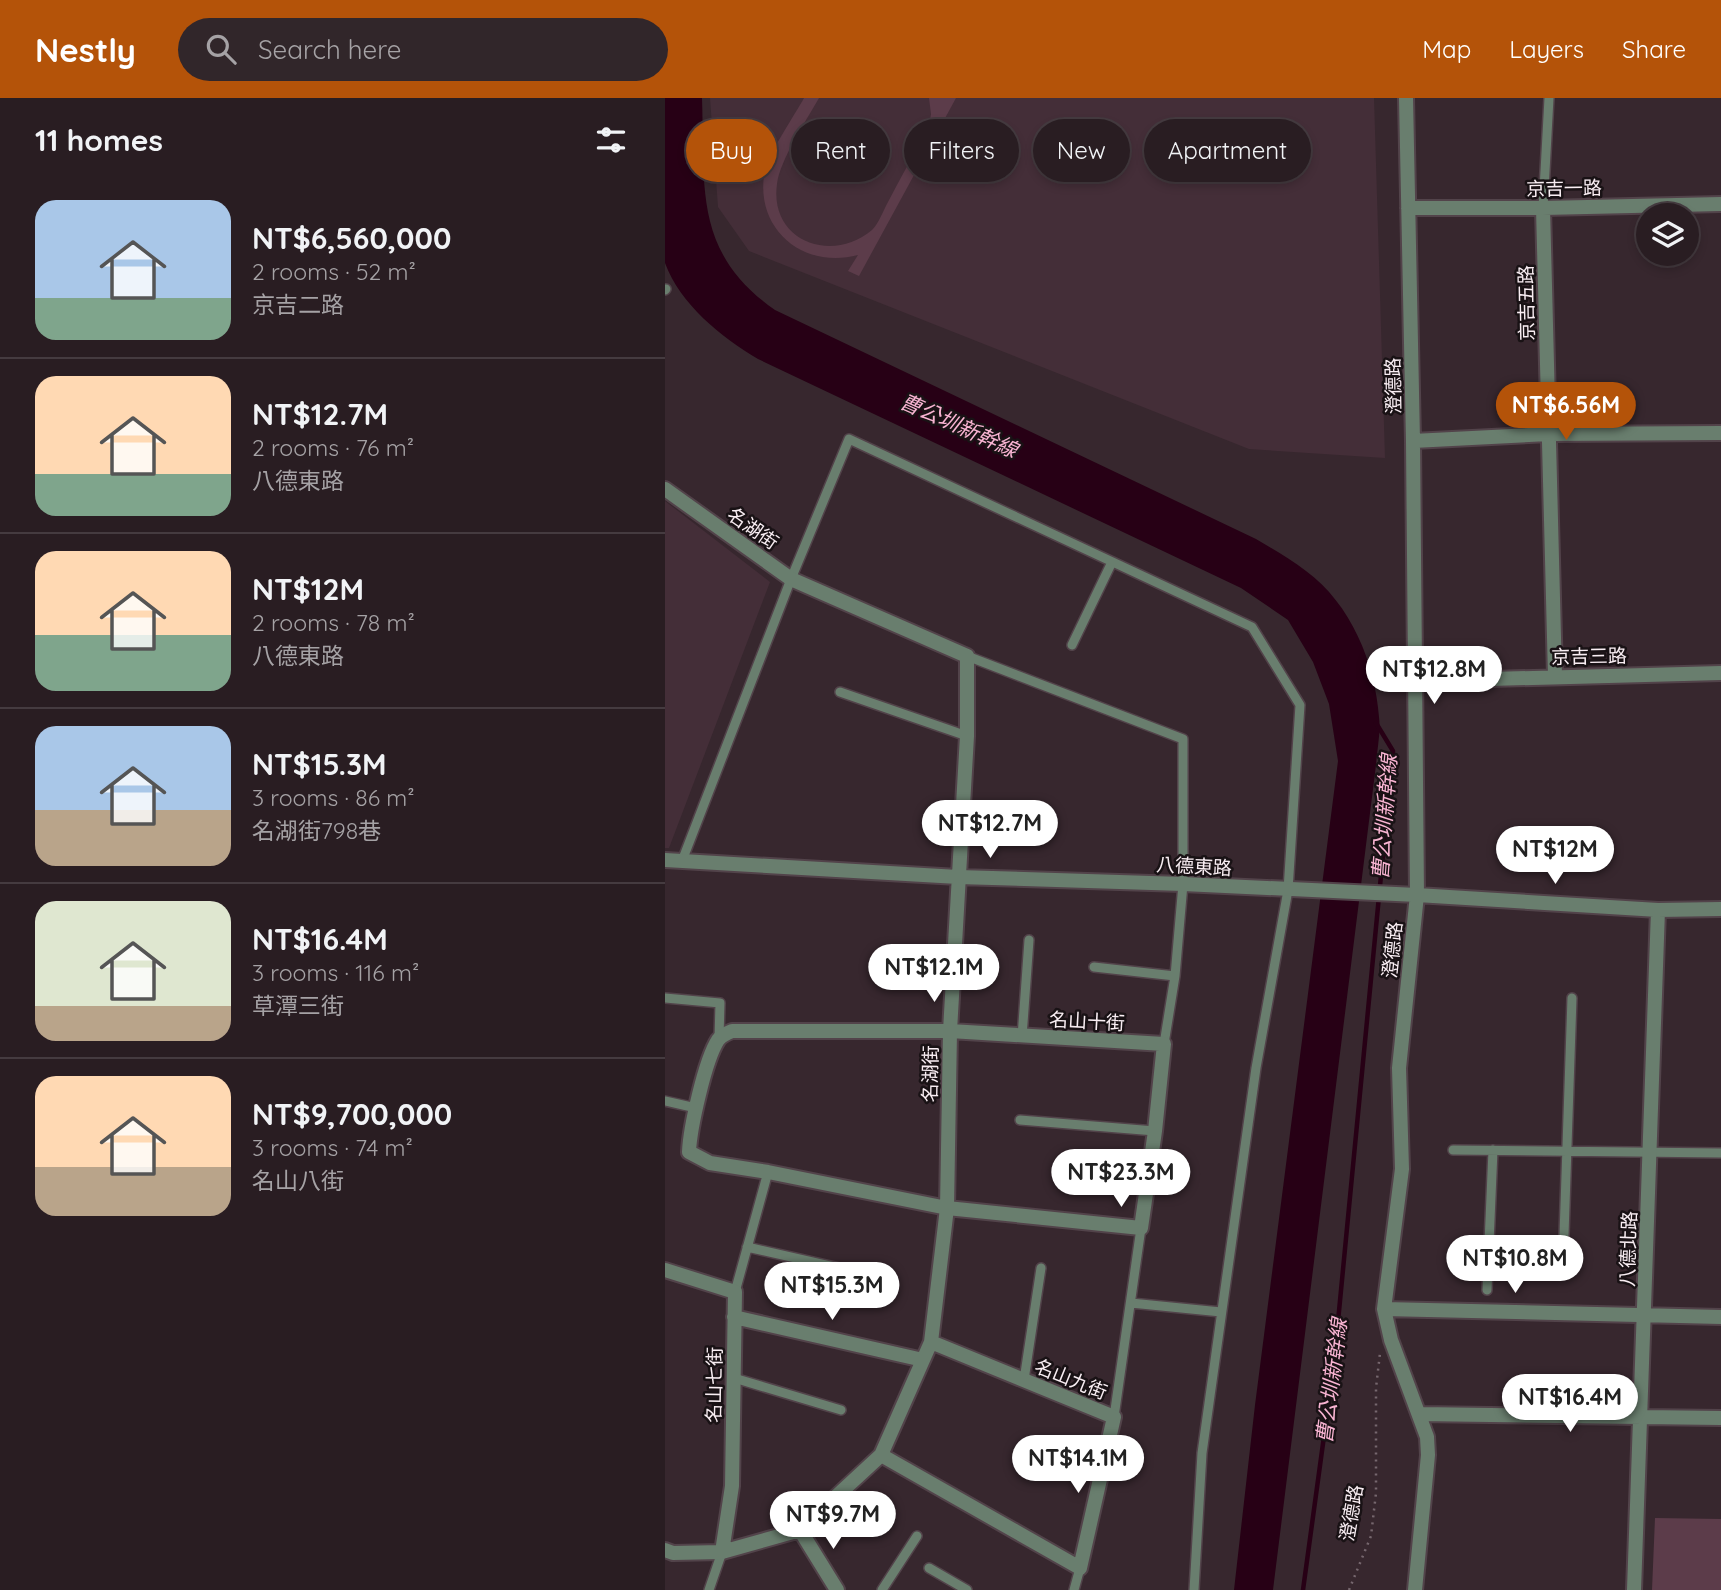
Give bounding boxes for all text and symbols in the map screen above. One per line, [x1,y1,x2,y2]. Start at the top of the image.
search box [178,18,668,81]
text: Nestly [35,29,136,70]
icon: search [202,30,240,68]
text: Search here [258,33,401,66]
text: Map [1422,34,1471,64]
text: Layers [1509,34,1584,64]
text: Share [1622,34,1686,64]
chip: Buy [686,119,777,182]
chip: Rent [791,119,890,182]
chip: Filters [904,119,1019,182]
chip: New [1033,119,1130,182]
chip: Apartment [1144,119,1311,182]
text: 11 homes [35,121,163,159]
icon: filters [592,121,630,159]
street label: 京吉一路 [1526,175,1602,201]
map controls [1636,203,1699,266]
button: layers [1636,203,1699,266]
text: NT$6,560,000 [252,219,451,257]
icon: home [91,228,175,312]
text: 2 rooms · 52 m² [252,257,416,286]
street label: 京吉五路 [1513,265,1539,341]
text: 京吉二路 [252,290,344,319]
street label: 澄德路 [1381,357,1405,415]
pin: NT$6.56M [1494,382,1638,442]
water label: 曹公圳新幹線 [896,387,1024,463]
text: NT$6.56M [1512,390,1620,419]
text: NT$12.7M [252,395,388,433]
icon: home [91,404,175,488]
text: 2 rooms · 76 m² [252,433,414,462]
text: 八德東路 [252,466,344,495]
street label: 名湖街 [723,502,783,554]
text: NT$12M [252,570,364,608]
icon: home [91,579,175,663]
text: 2 rooms · 78 m² [252,608,415,637]
text: 八德東路 [252,641,344,670]
street label: 京吉三路 [1551,643,1627,669]
pin: NT$12.8M [1362,646,1506,706]
text: NT$12.8M [1382,654,1486,683]
text: NT$15.3M [252,745,387,783]
water label: 曹公圳新幹線 [1367,751,1402,881]
icon: home [91,754,175,838]
text: 3 rooms · 86 m² [252,783,415,812]
pin: NT$12.7M [918,800,1062,860]
text: NT$12.7M [938,808,1042,837]
text: 名湖街798巷 [252,816,381,845]
pin: NT$12M [1498,826,1612,886]
text: NT$12M [1512,834,1598,863]
street label: 八德東路 [1155,852,1233,880]
text: NT$16.4M [252,920,388,958]
street label: 澄德路 [1377,920,1407,980]
icon: home [91,929,175,1013]
pin: NT$12.1M [862,944,1006,1004]
text: NT$12.1M [884,952,984,981]
text: 3 rooms · 116 m² [252,958,419,987]
text: 草潭三街 [252,991,344,1020]
street label: 名山十街 [1048,1007,1126,1035]
street label: 名湖街 [918,1045,942,1103]
text: NT$9,700,000 [252,1095,452,1133]
icon: home [91,1104,175,1188]
text: 3 rooms · 74 m² [252,1133,413,1162]
pin: NT$23.3M [1049,1150,1193,1209]
text: NT$23.3M [1067,1157,1175,1186]
text: 名山八街 [252,1166,344,1195]
street label: 八德北路 [1615,1211,1641,1287]
pin: NT$10.8M [1443,1236,1587,1295]
text: NT$10.8M [1462,1243,1568,1272]
pin: NT$15.3M [760,1262,904,1322]
text: NT$15.3M [780,1270,884,1299]
water label: 曹公圳新幹線 [1310,1315,1352,1445]
street label: 名山七街 [701,1347,727,1423]
street label: 名山九街 [1031,1354,1111,1404]
pin: NT$16.4M [1498,1374,1642,1434]
text: NT$16.4M [1518,1382,1622,1411]
pin: NT$14.1M [1006,1436,1150,1495]
text: NT$14.1M [1028,1443,1128,1472]
street label: 澄德路 [1334,1483,1368,1543]
pin: NT$9.7M [768,1492,898,1551]
text: NT$9.7M [786,1499,880,1528]

